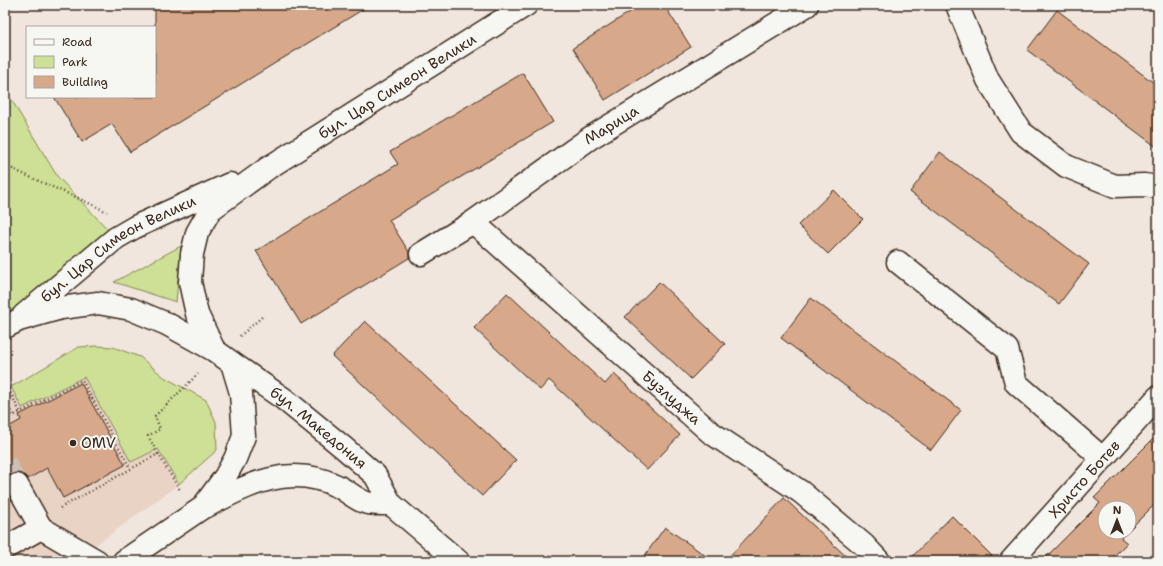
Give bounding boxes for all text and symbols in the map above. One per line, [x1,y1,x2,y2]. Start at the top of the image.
legend [26,26,156,98]
street label: бул. Цар Симеон Велики [314,29,480,144]
text: Road [62,34,93,50]
text: Park [62,54,88,70]
text: Building [62,74,108,90]
street label: Марица [580,100,643,149]
street label: бул. Цар Симеон Велики [36,191,199,307]
street label: Бузлуджа [638,366,706,430]
street label: бул. Македония [266,382,371,473]
place label: OMV [81,433,116,453]
street label: Христо Ботев [1044,436,1125,522]
marker: OMV [68,438,78,448]
north arrow [1097,500,1137,540]
text: N [1113,503,1122,518]

